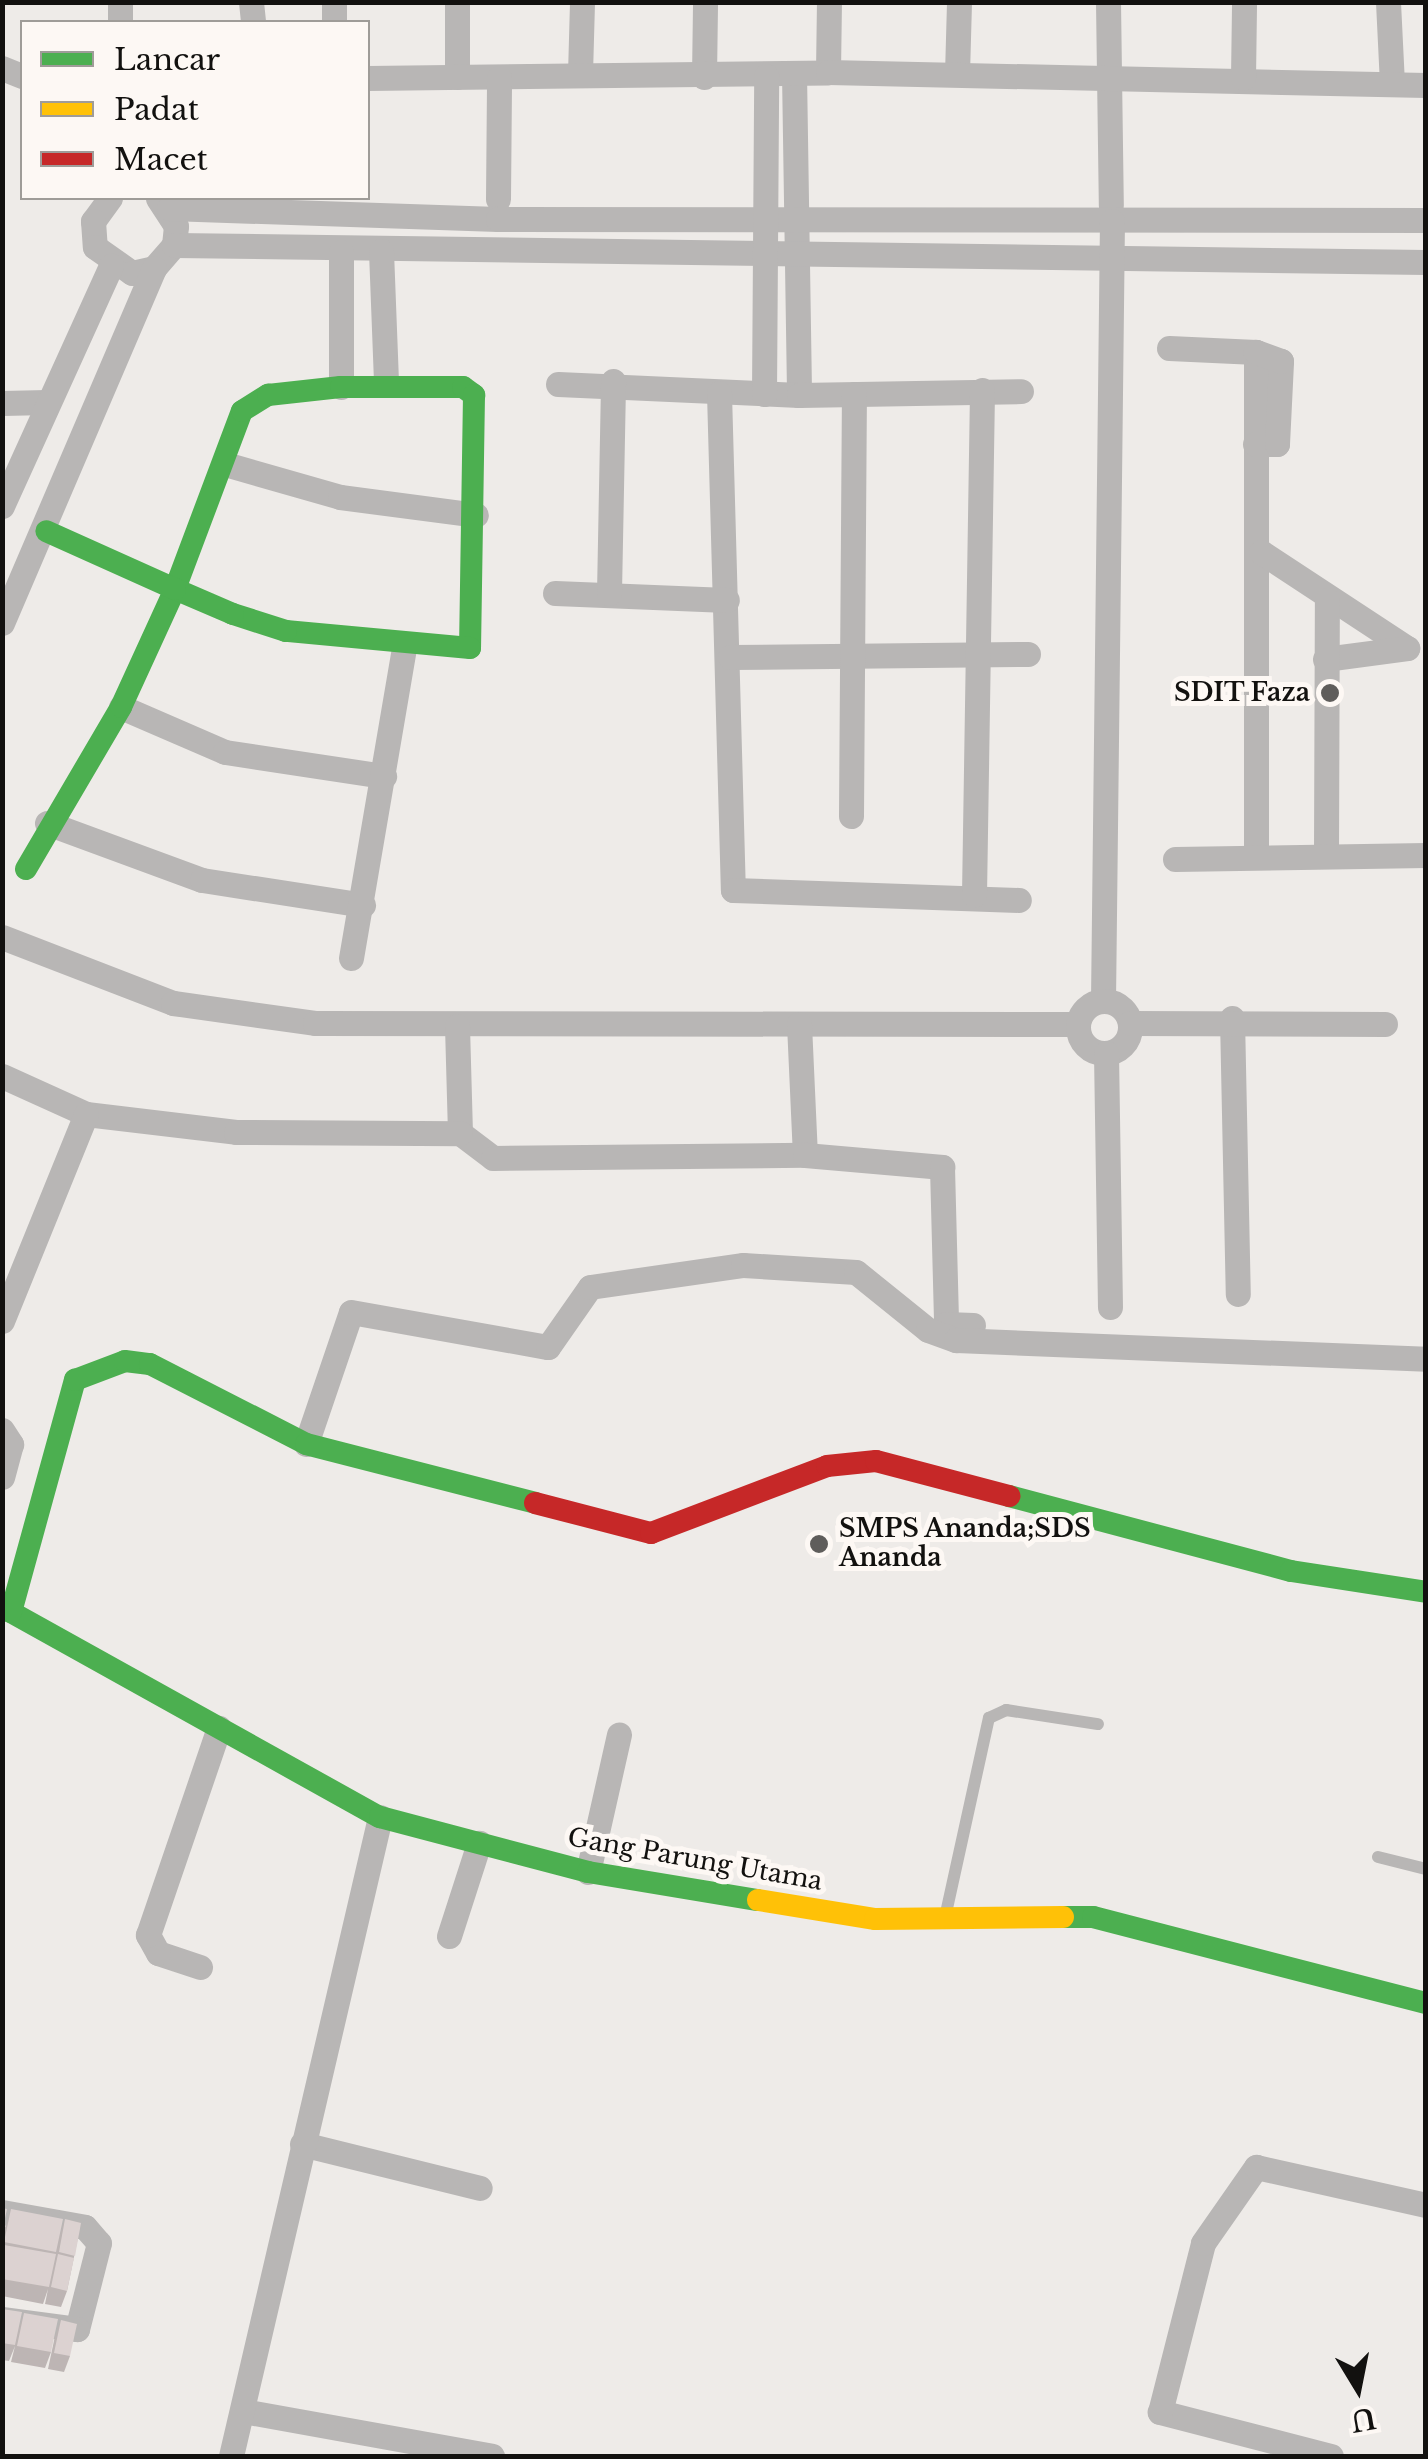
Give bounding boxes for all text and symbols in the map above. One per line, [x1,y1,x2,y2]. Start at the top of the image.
legend [20,20,370,200]
text: Lancar [114,41,220,78]
text: Padat [114,91,199,128]
text: Macet [114,141,208,178]
place label: SDIT Faza [1173,678,1310,708]
marker: SDIT Faza [1319,682,1341,704]
place label: SMPS Ananda;SDS Ananda [839,1515,1091,1574]
marker: SMPS Ananda;SDS Ananda [808,1533,830,1555]
street label: Gang Parung Utama [565,1823,825,1897]
north arrow [1308,2339,1408,2439]
text: U [1348,2400,1378,2438]

